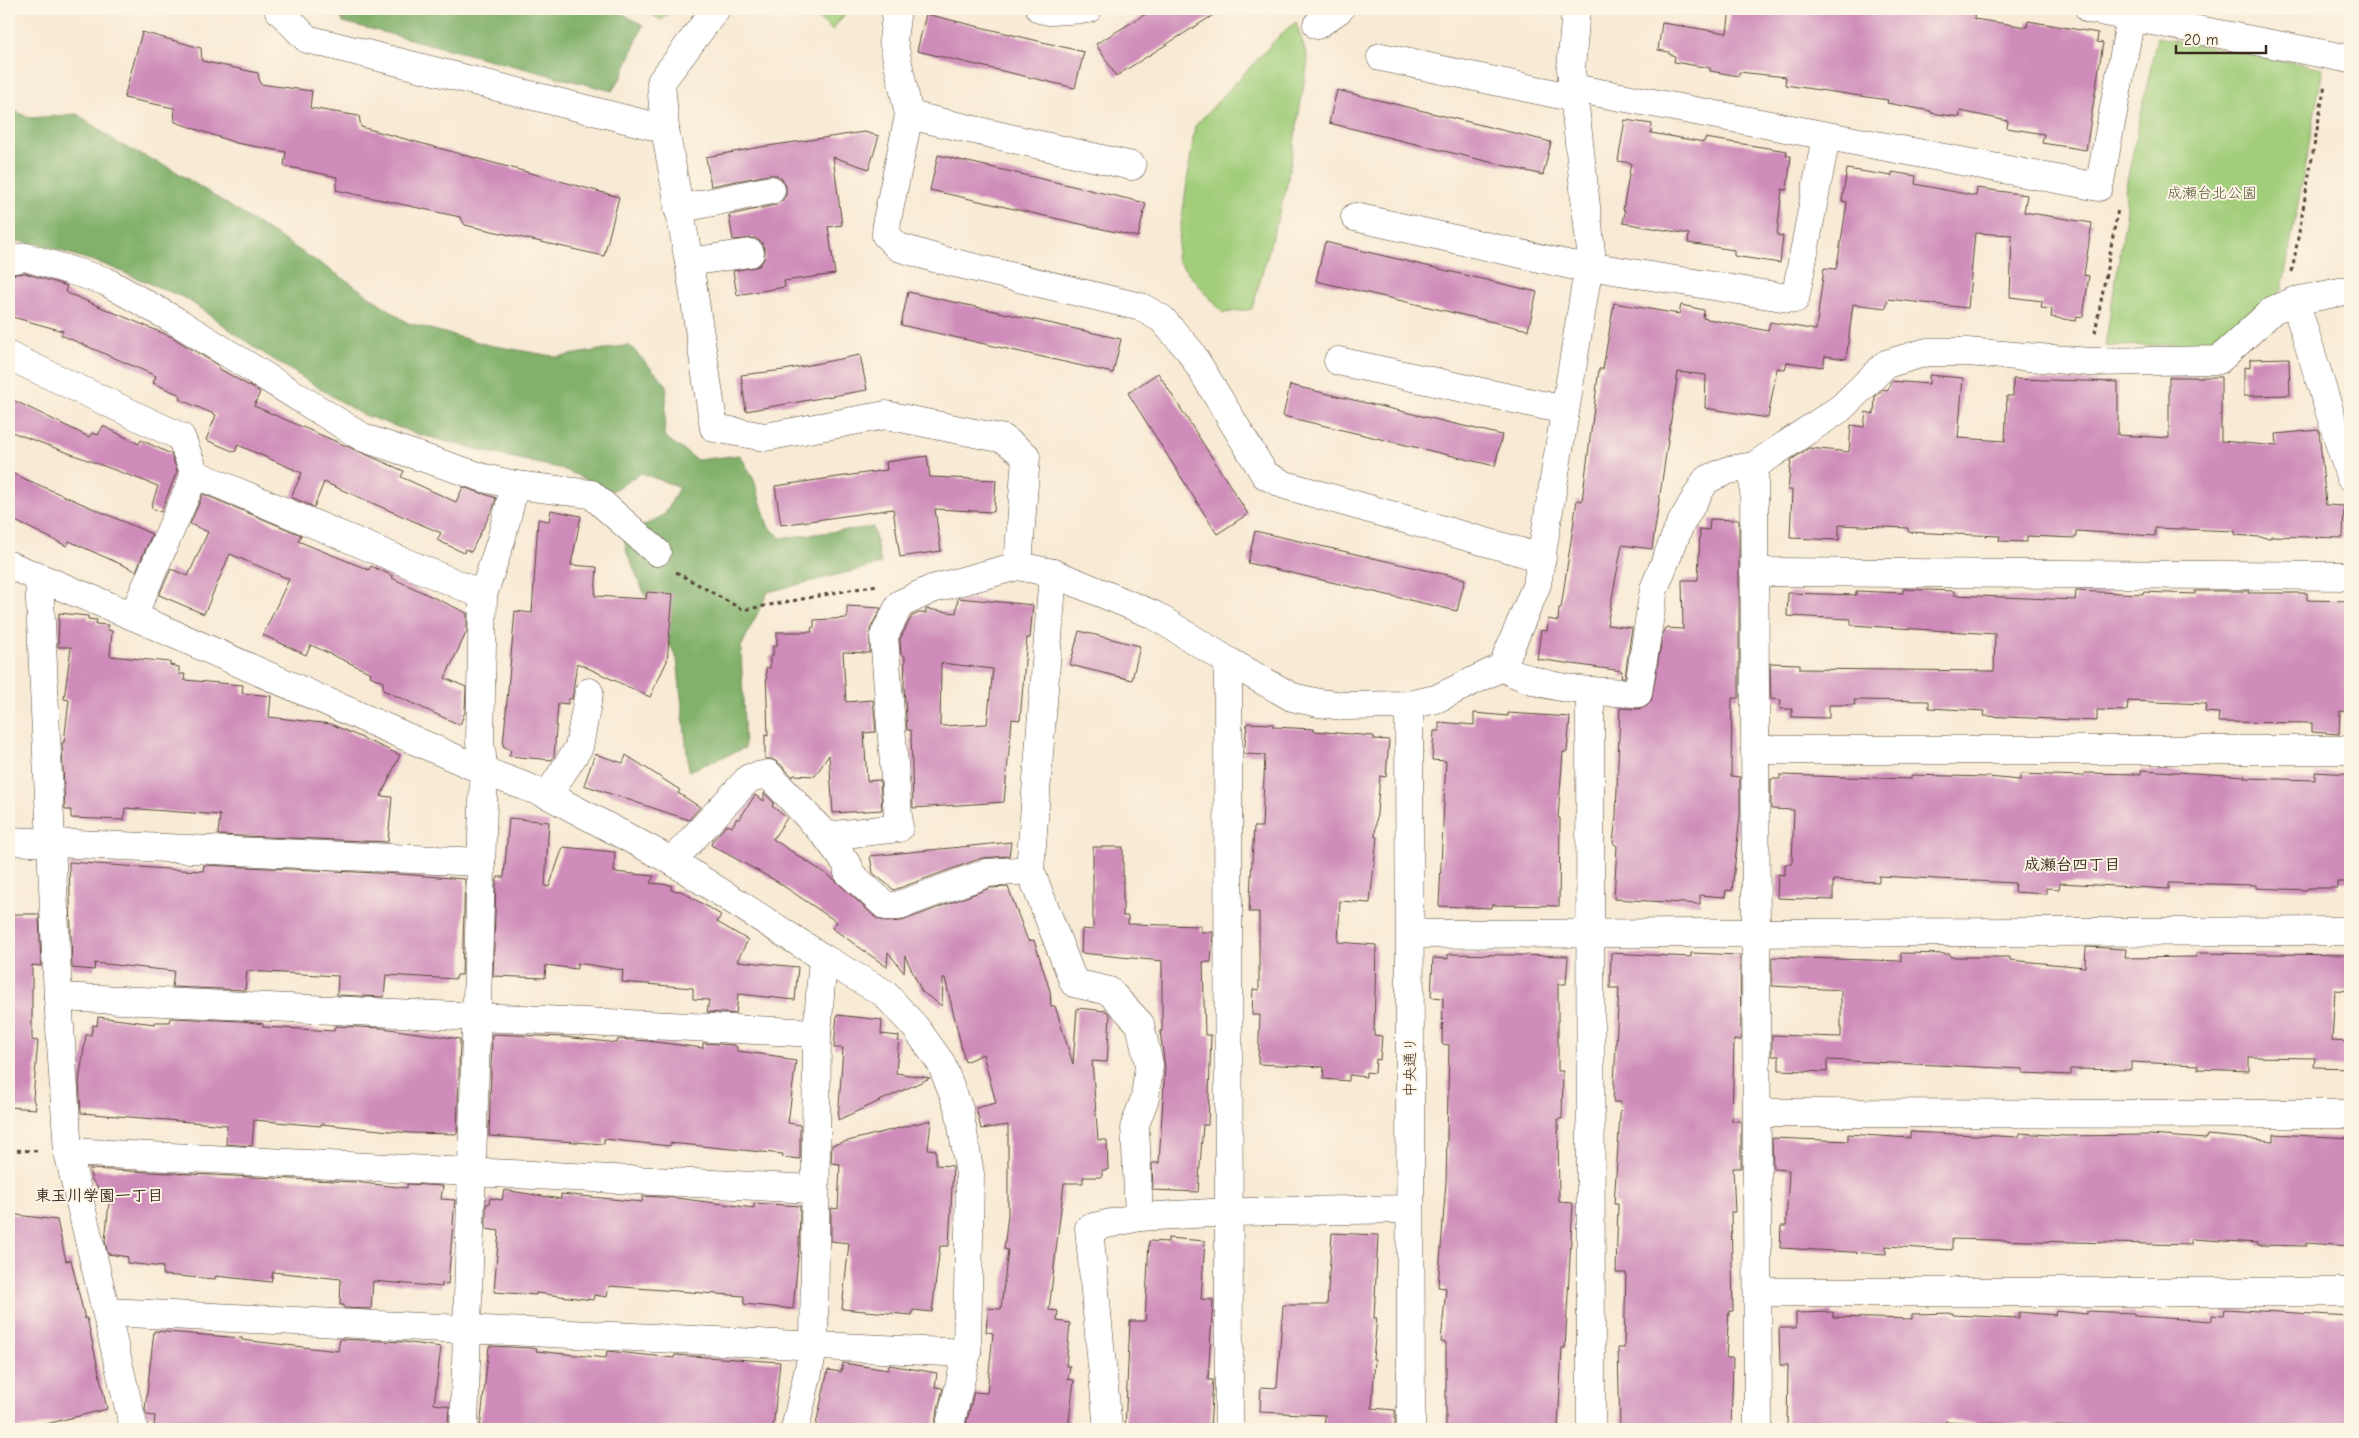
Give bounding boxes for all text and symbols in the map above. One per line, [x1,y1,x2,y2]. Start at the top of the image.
scale bar [2176,22,2266,54]
text: 20 m [2184,31,2218,49]
park label: 成瀬台北公園 [2167,184,2257,202]
district label: 成瀬台四丁目 [2024,856,2120,874]
street label: 中央通り [1401,1037,1419,1097]
district label: 東玉川学園一丁目 [35,1187,163,1205]

